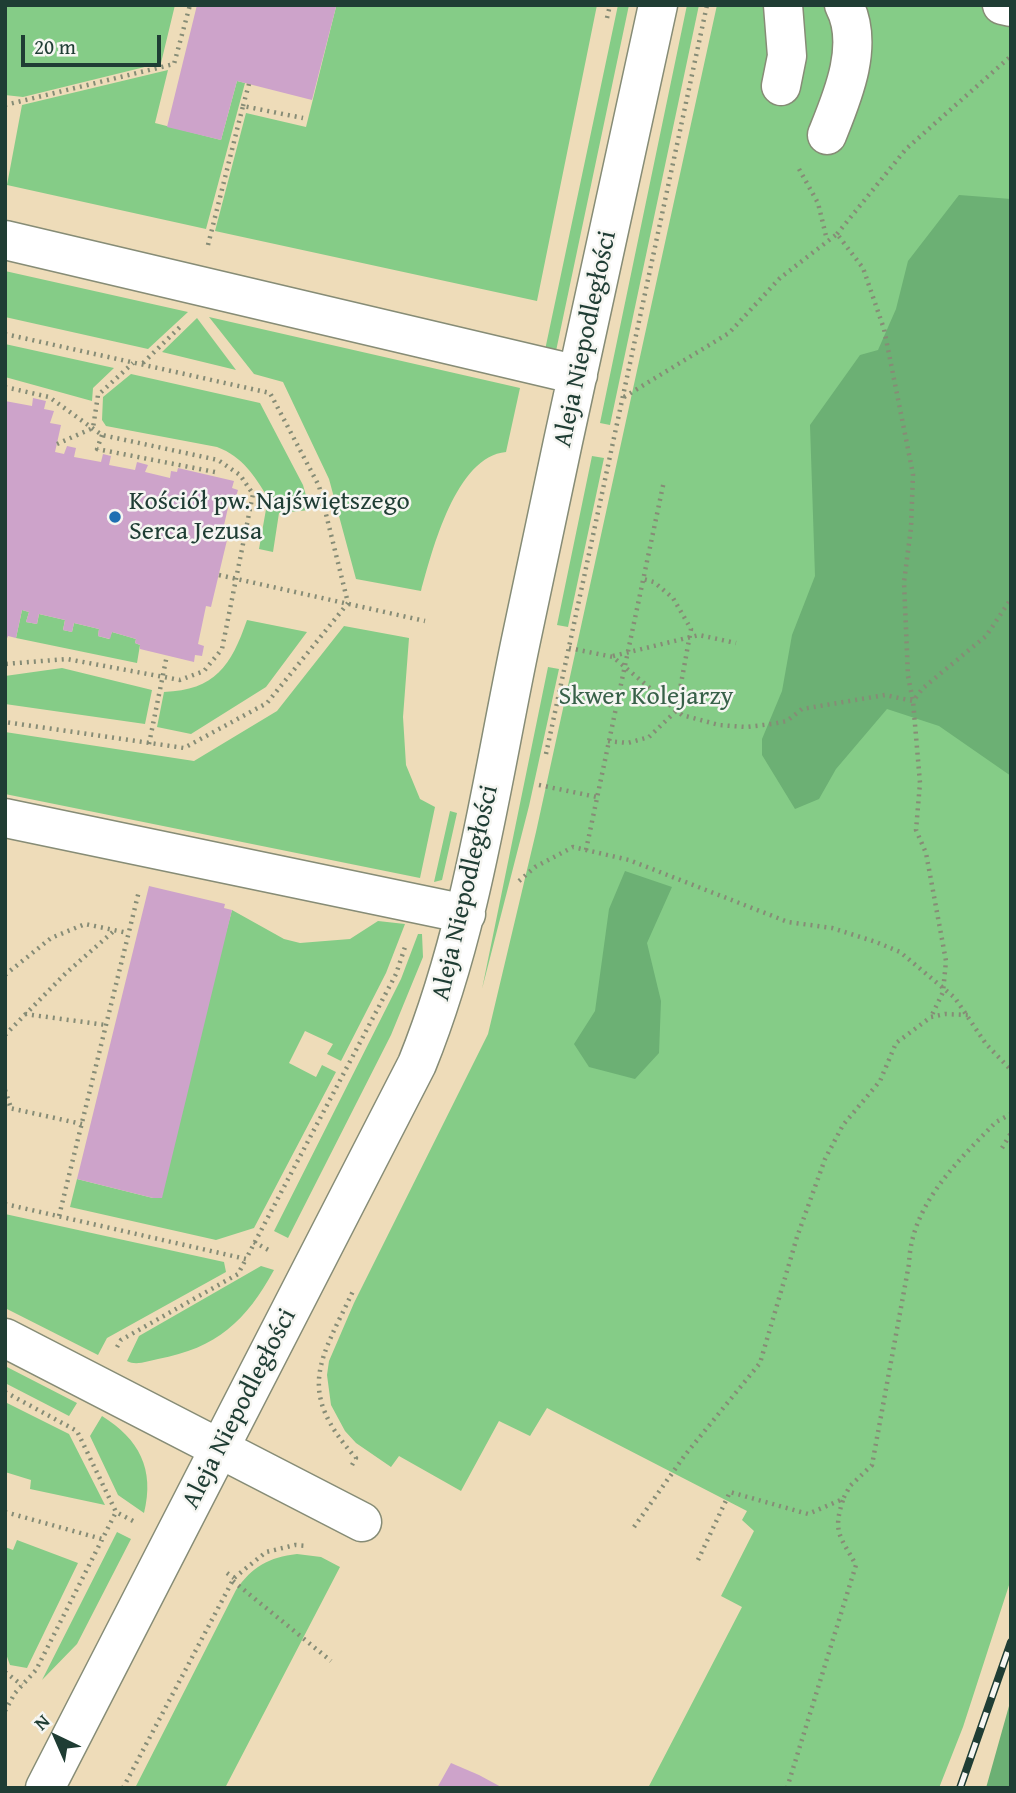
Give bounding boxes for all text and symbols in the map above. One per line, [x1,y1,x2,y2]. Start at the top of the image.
scale bar [24,21,164,65]
text: 20 m [34,31,76,62]
street label: Aleja Niepodległości [548,228,624,450]
place label: Kościół pw. Najświętszego Serca Jezusa [129,486,410,548]
marker: Kościół pw. Najświętszego Serca Jezusa [107,509,123,525]
park label: Skwer Kolejarzy [559,681,733,713]
street label: Aleja Niepodległości [426,782,506,1004]
street label: Aleja Niepodległości [176,1304,304,1514]
north arrow [21,1702,91,1772]
text: N [27,1707,56,1736]

